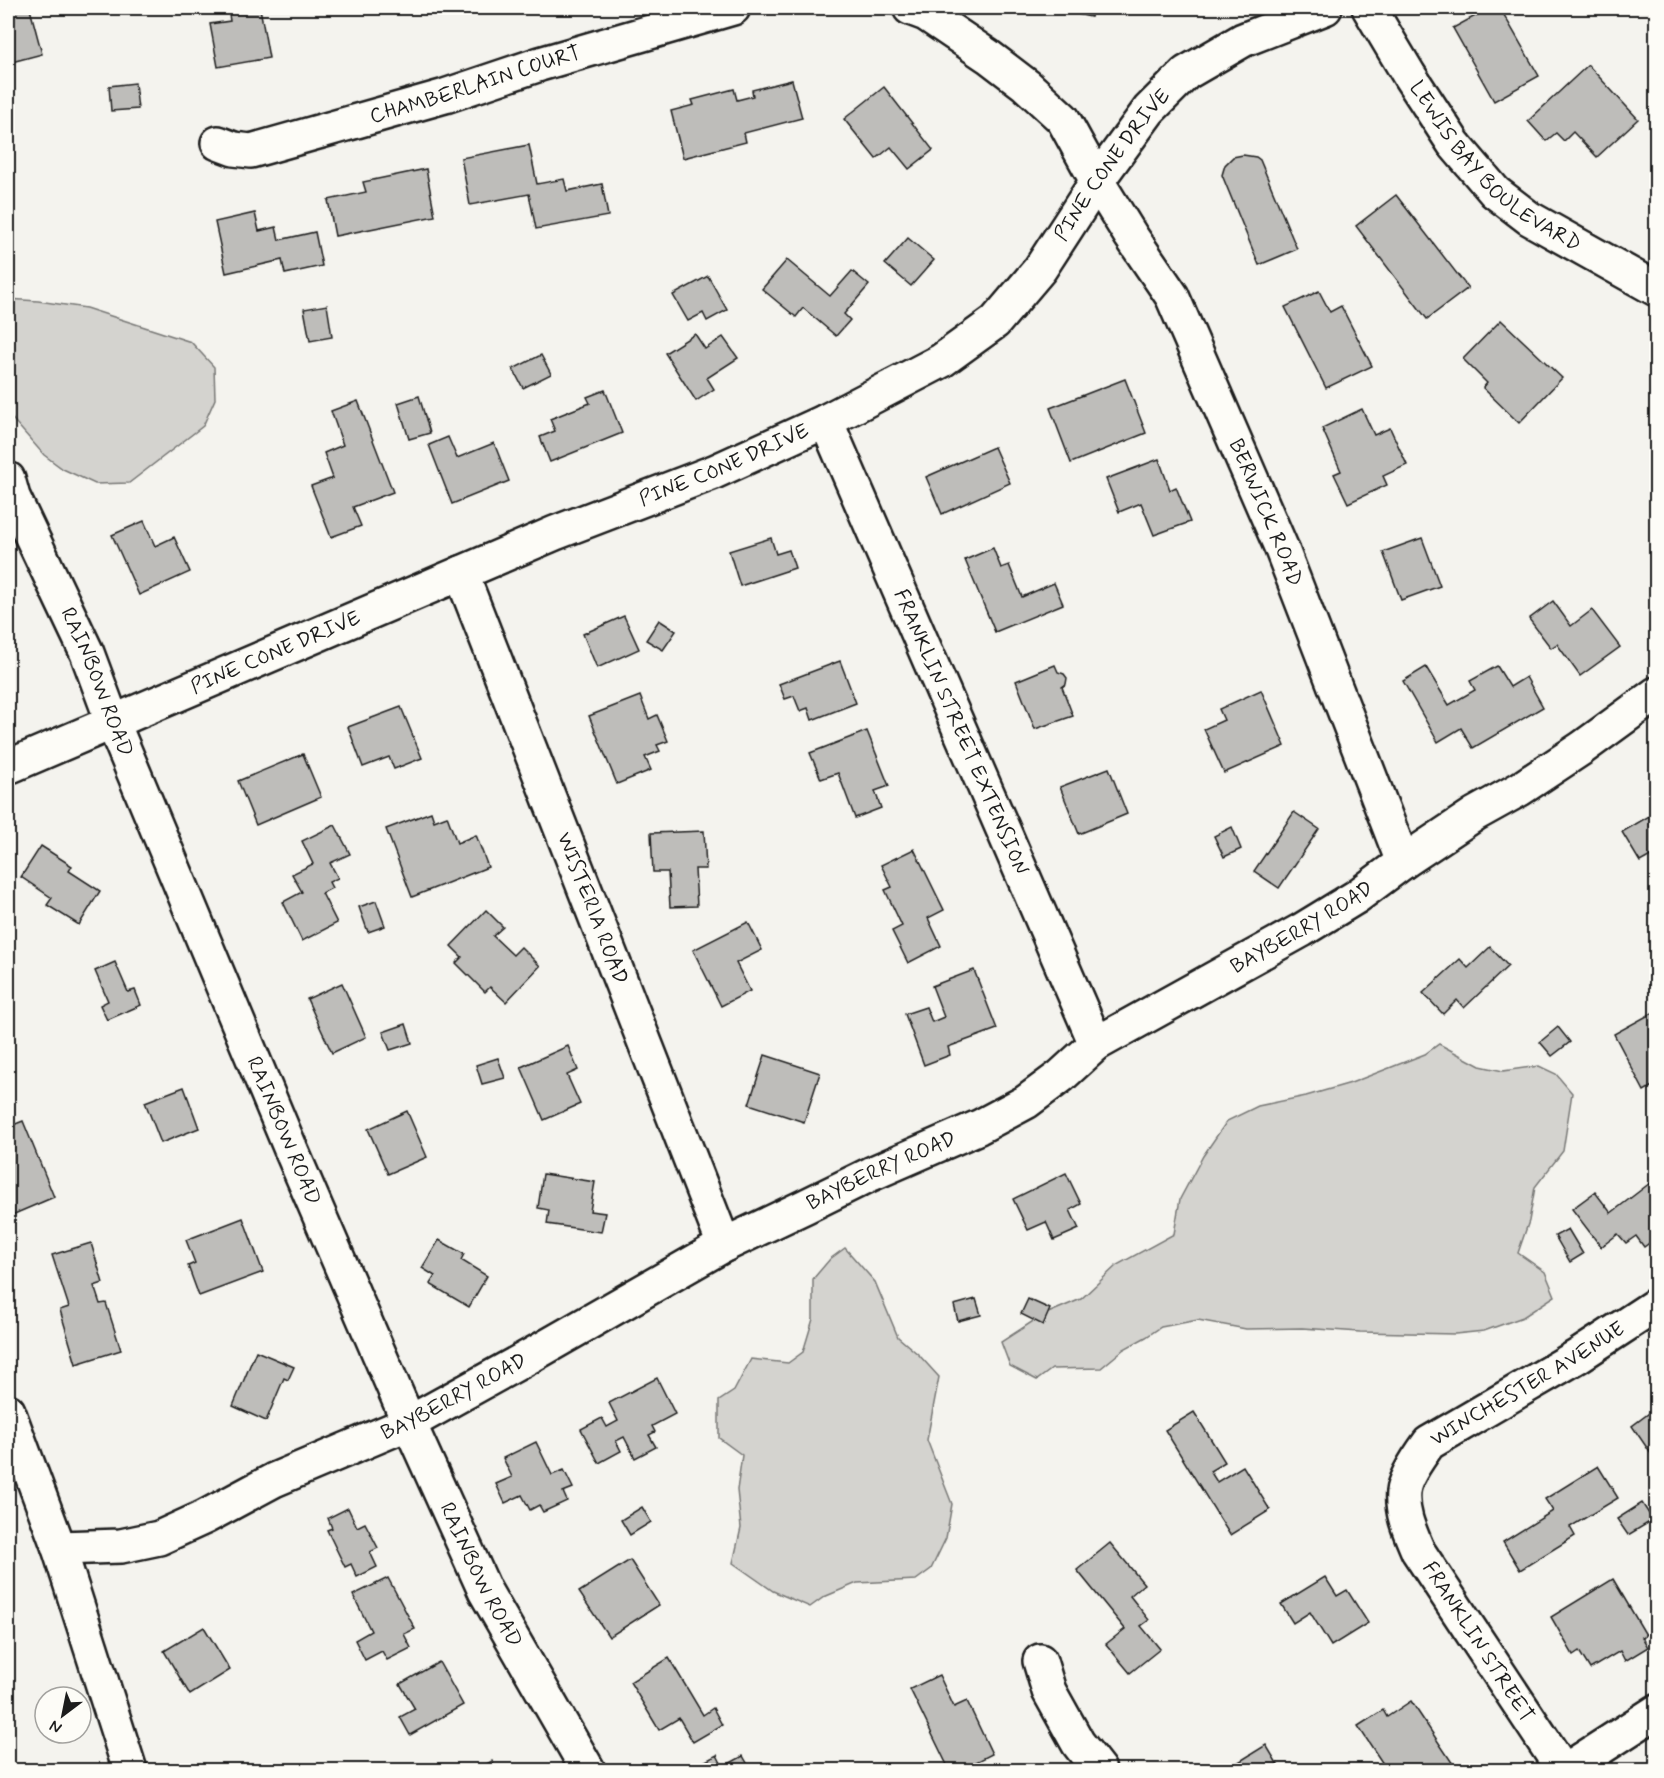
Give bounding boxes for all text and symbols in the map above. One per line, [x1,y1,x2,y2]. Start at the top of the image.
street label: CHAMBERLAIN COURT [367,39,584,131]
street label: LEWIS BAY BOULEVARD [1403,76,1586,258]
street label: PINE CONE DRIVE [1048,82,1177,247]
street label: PINE CONE DRIVE [635,417,813,513]
street label: BERWICK ROAD [1222,434,1309,590]
street label: FRANKLIN STREET EXTENSION [887,585,1035,880]
street label: RAINBOW ROAD [53,603,140,761]
street label: PINE CONE DRIVE [186,604,365,701]
street label: WISTERIA ROAD [550,828,635,988]
street label: BAYBERRY ROAD [1226,875,1379,981]
street label: RAINBOW ROAD [240,1052,327,1209]
street label: BAYBERRY ROAD [802,1125,960,1218]
street label: WINCHESTER AVENUE [1425,1315,1630,1453]
street label: BAYBERRY ROAD [377,1347,532,1447]
street label: RAINBOW ROAD [433,1498,529,1653]
street label: FRANKLIN STREET [1415,1556,1541,1728]
north arrow [33,1685,93,1745]
text: N [46,1715,66,1738]

